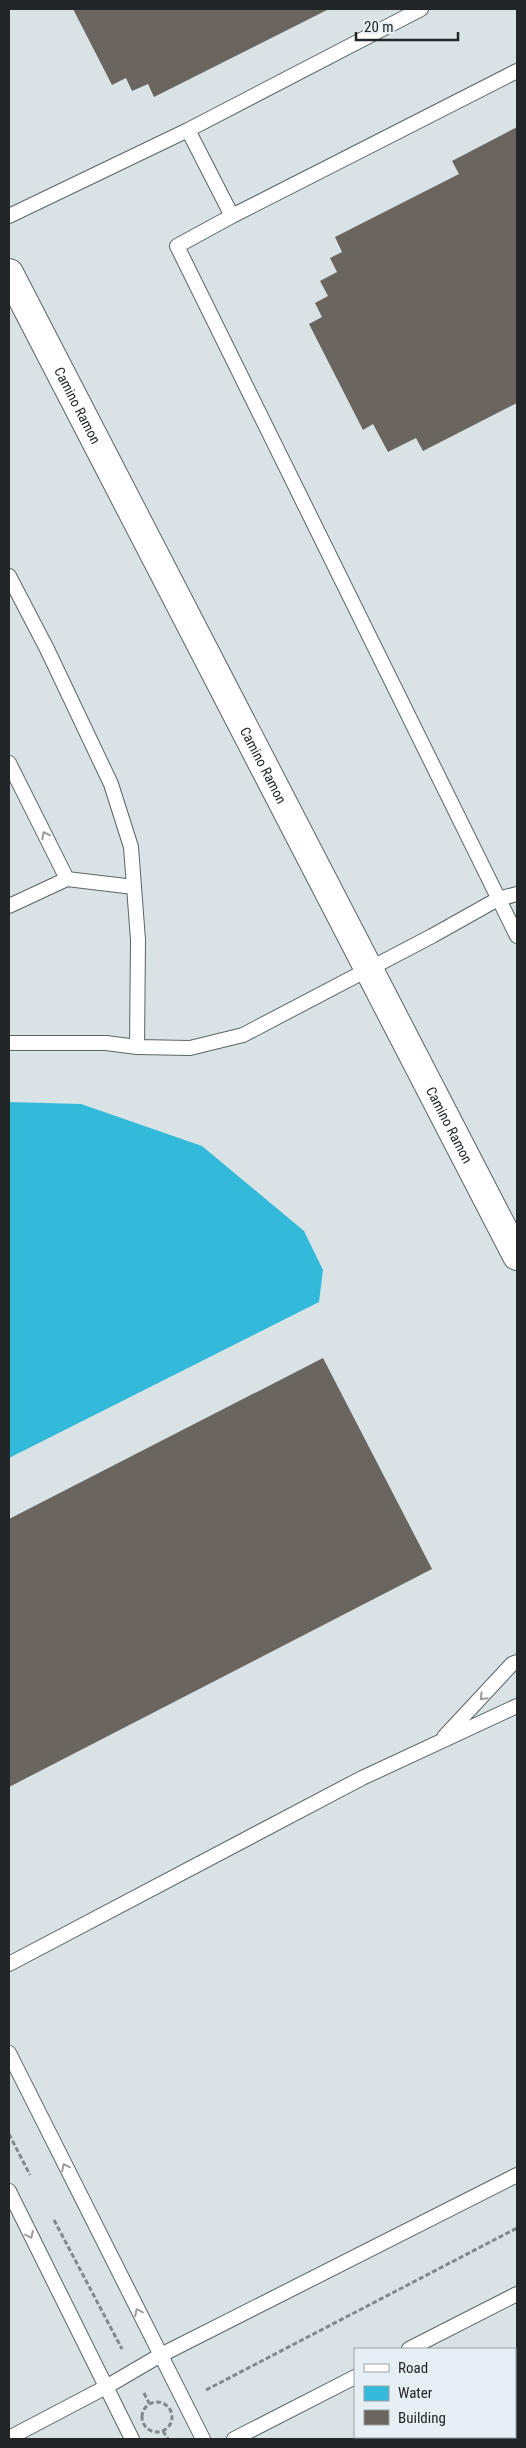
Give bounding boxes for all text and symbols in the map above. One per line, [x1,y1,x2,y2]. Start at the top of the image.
scale bar [356,10,458,42]
text: 20 m [364,18,394,36]
street label: Camino Ramon [51,364,104,446]
street label: Camino Ramon [237,724,290,806]
one-way arrow [41,832,51,841]
street label: Camino Ramon [423,1084,476,1166]
one-way arrow [480,1691,489,1700]
one-way arrow [61,2163,71,2172]
one-way arrow [24,2229,34,2238]
one-way arrow [134,2308,144,2317]
legend [354,2348,516,2438]
text: Road [398,2359,428,2377]
text: Water [398,2384,433,2402]
text: Building [398,2409,446,2427]

